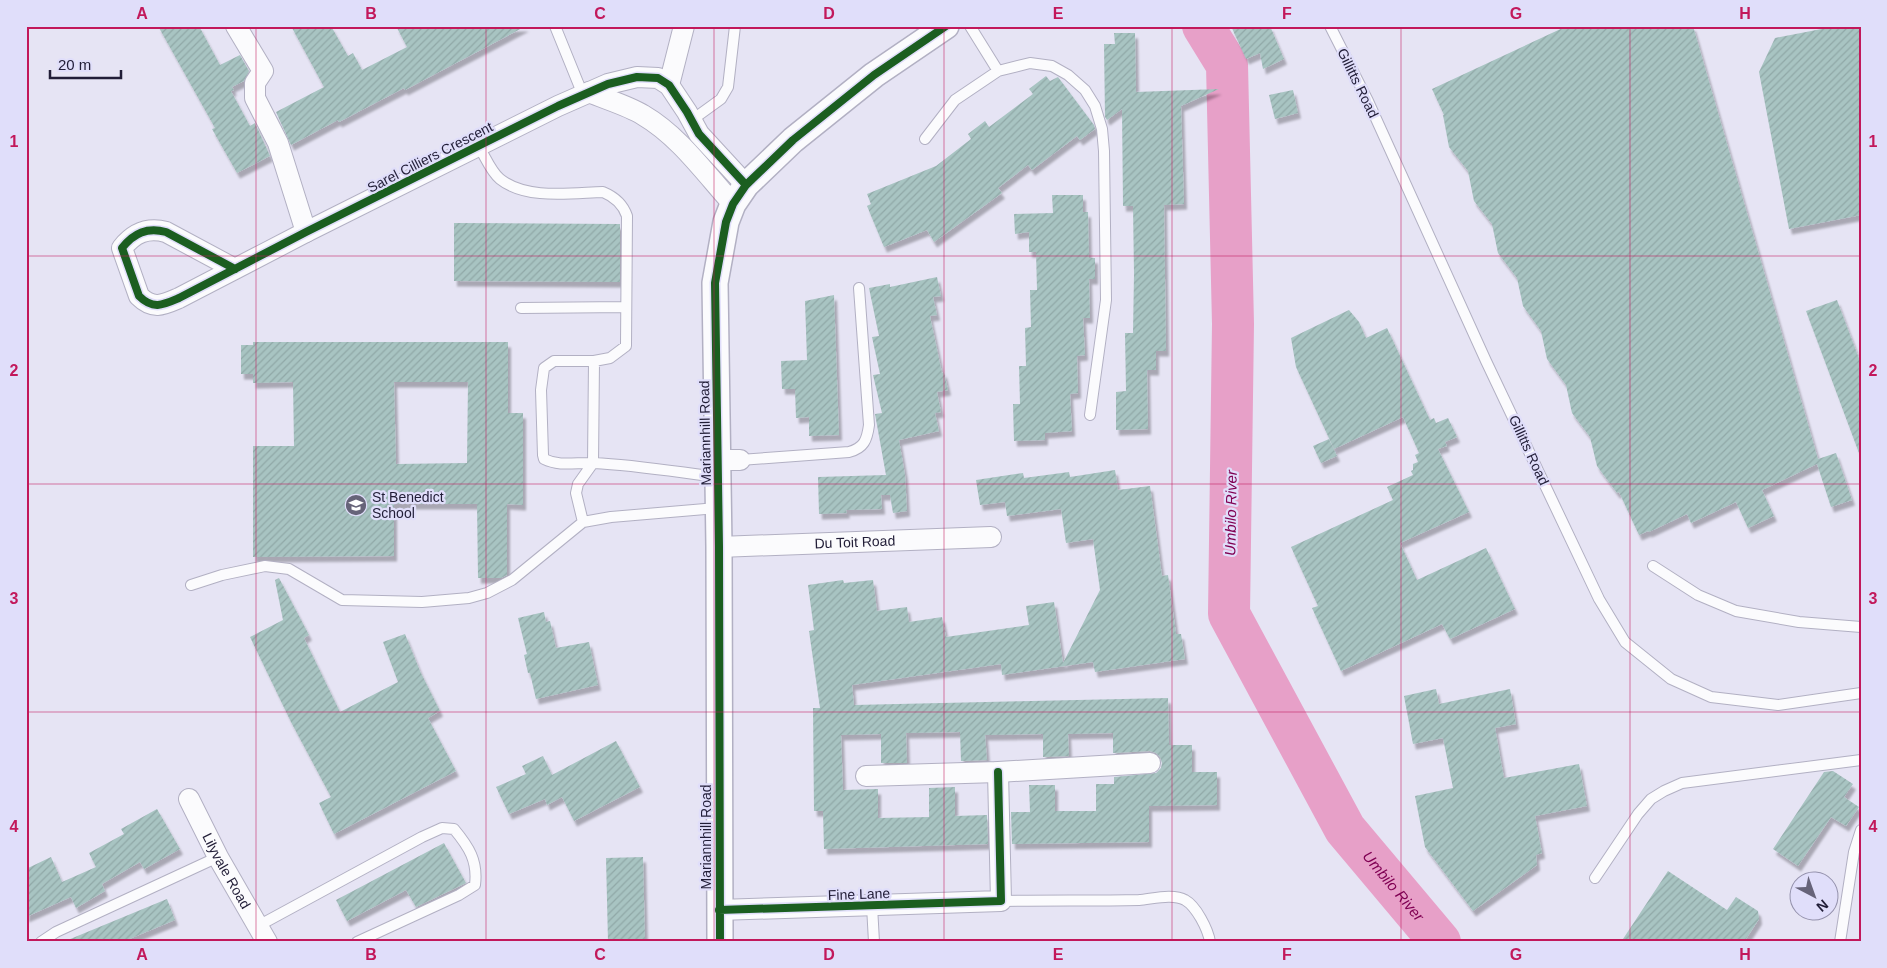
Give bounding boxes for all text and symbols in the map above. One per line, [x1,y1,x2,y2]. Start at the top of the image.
text: A [136,5,148,22]
text: B [365,5,377,22]
text: C [594,5,606,22]
text: D [823,5,835,22]
text: E [1053,5,1064,22]
text: F [1282,5,1292,22]
text: G [1510,5,1522,22]
text: H [1739,5,1751,22]
street label: Gillitts Road [1334,46,1382,120]
scale bar [50,48,121,80]
text: 20 m [58,56,91,73]
street label: Sarel Cilliers Crescent [365,118,495,196]
text: 1 [10,133,19,150]
text: 1 [1869,133,1878,150]
text: 2 [10,362,19,379]
text: 2 [1869,362,1878,379]
street label: Mariannhill Road [696,380,714,486]
street label: Gillitts Road [1506,412,1552,488]
water label: Umbilo River [1221,469,1240,556]
place label: St Benedict School [372,489,444,521]
school or university icon: St Benedict School [344,493,368,517]
street label: Du Toit Road [814,533,896,551]
text: 3 [10,590,19,607]
text: 3 [1869,590,1878,607]
street label: Mariannhill Road [698,784,714,890]
text: 4 [10,818,19,835]
text: 4 [1869,818,1878,835]
street label: Lilyvale Road [199,830,254,911]
water label: Umbilo River [1359,848,1428,925]
north arrow [1790,870,1840,920]
street label: Fine Lane [828,885,891,903]
text: N [1813,896,1832,915]
text: A [136,946,148,963]
text: B [365,946,377,963]
text: C [594,946,606,963]
text: D [823,946,835,963]
text: E [1053,946,1064,963]
text: F [1282,946,1292,963]
text: G [1510,946,1522,963]
text: H [1739,946,1751,963]

